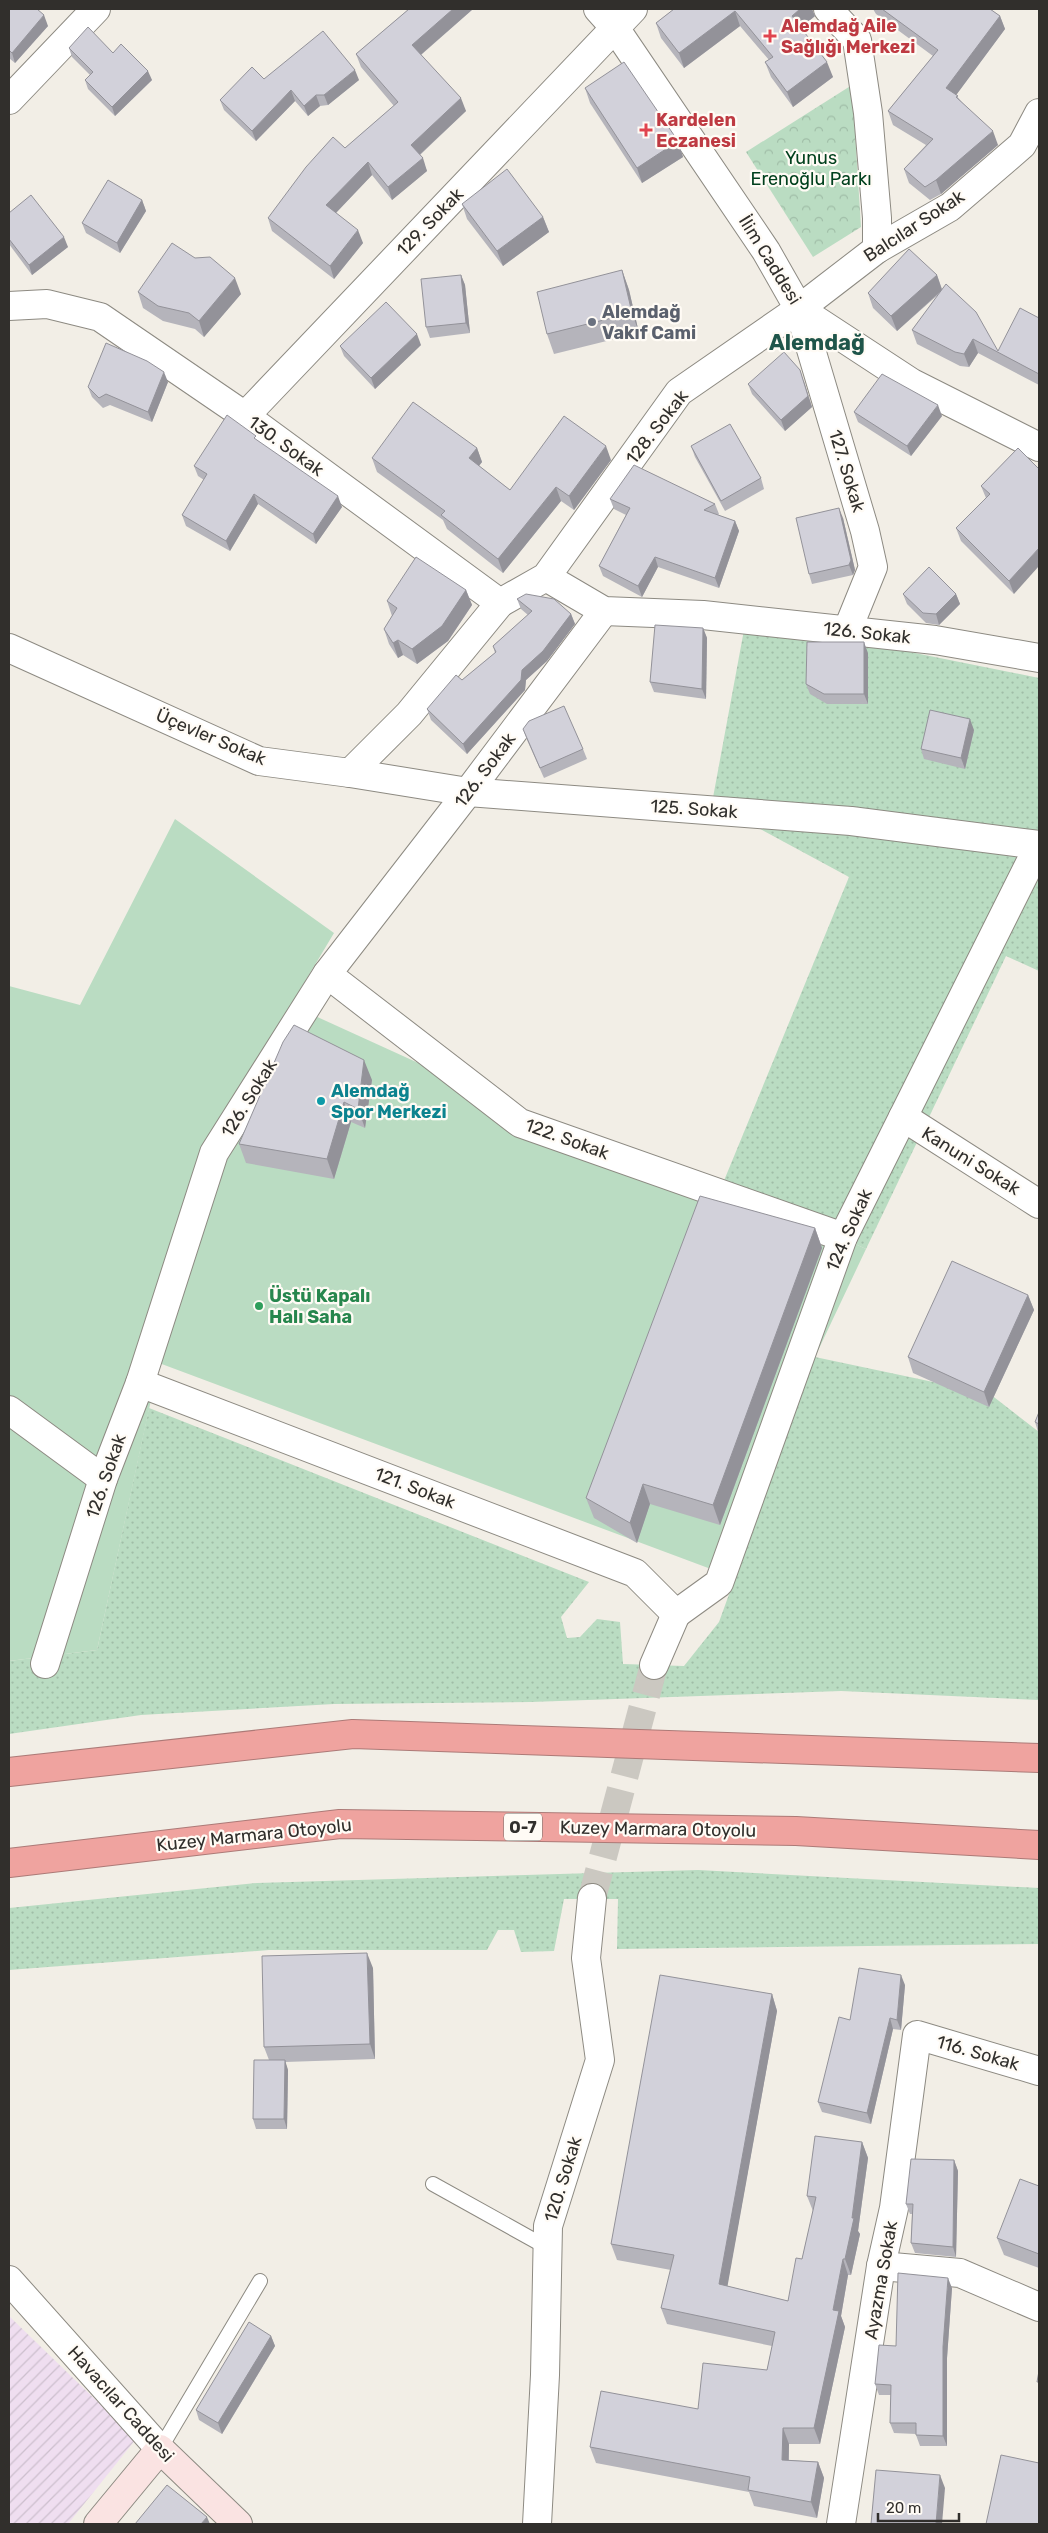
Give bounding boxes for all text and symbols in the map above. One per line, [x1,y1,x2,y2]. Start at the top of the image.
place label: Alemdağ Aile Sağlığı Merkezi [781,15,915,58]
marker: Alemdağ Aile Sağlığı Merkezi [763,29,777,43]
place label: Kardelen Eczanesi [656,109,736,152]
marker: Kardelen Eczanesi [640,124,652,136]
park label: Yunus Erenoğlu Parkı [750,147,872,190]
street label: 129. Sokak [392,183,468,261]
street label: Balcılar Sokak [860,185,969,267]
street label: İlim Caddesi [734,211,806,309]
place label: Alemdağ Vakıf Cami [602,301,696,344]
marker: Alemdağ Vakıf Cami [586,316,598,328]
district label: Alemdağ [769,329,865,356]
street label: 128. Sokak [621,385,693,469]
street label: 130. Sokak [244,411,329,481]
street label: 127. Sokak [824,427,870,516]
street label: 126. Sokak [822,617,913,649]
street label: Üçevler Sokak [153,704,270,770]
street label: 126. Sokak [450,728,521,812]
street label: 125. Sokak [650,795,739,823]
street label: 126. Sokak [216,1054,282,1141]
place label: Alemdağ Spor Merkezi [331,1080,447,1123]
marker: Alemdağ Spor Merkezi [315,1095,327,1107]
street label: 122. Sokak [522,1114,613,1165]
street label: Kanuni Sokak [918,1122,1025,1200]
street label: 124. Sokak [821,1185,877,1275]
place label: Üstü Kapalı Halı Saha [269,1285,370,1328]
marker: Üstü Kapalı Halı Saha [253,1300,265,1312]
street label: 126. Sokak [81,1430,131,1521]
street label: 121. Sokak [371,1463,459,1514]
street label: Kuzey Marmara Otoyolu [155,1814,353,1856]
road number: O-7 [504,1814,542,1840]
street label: Kuzey Marmara Otoyolu [560,1816,756,1842]
street label: 116. Sokak [934,2031,1023,2075]
street label: 120. Sokak [540,2133,587,2224]
street label: Ayazma Sokak [860,2218,902,2341]
street label: Havacılar Caddesi [63,2341,179,2467]
scale bar [878,2490,959,2522]
text: 20 m [886,2499,921,2517]

